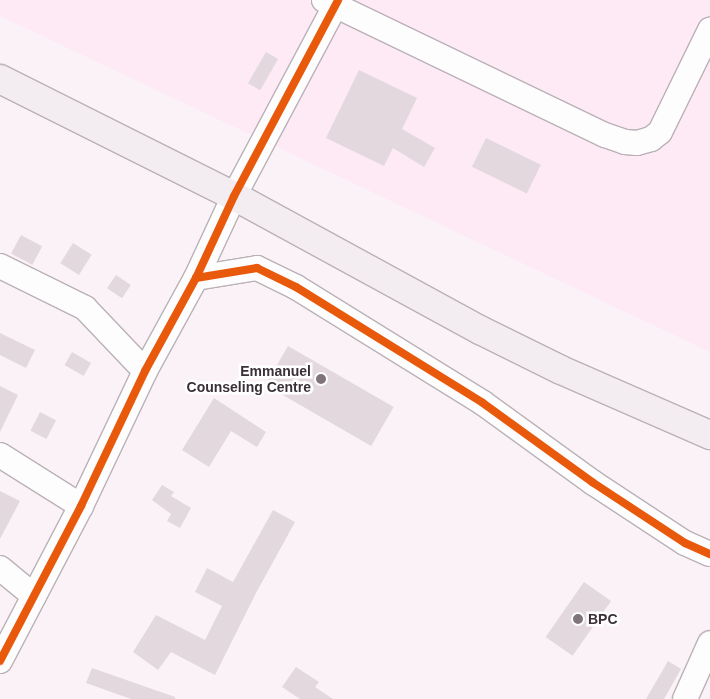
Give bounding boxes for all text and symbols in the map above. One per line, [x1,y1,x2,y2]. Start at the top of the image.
place label: Emmanuel Counseling Centre [187,363,311,396]
marker: Emmanuel Counseling Centre [315,373,327,385]
place label: BPC [588,611,618,627]
marker: BPC [572,613,584,625]

